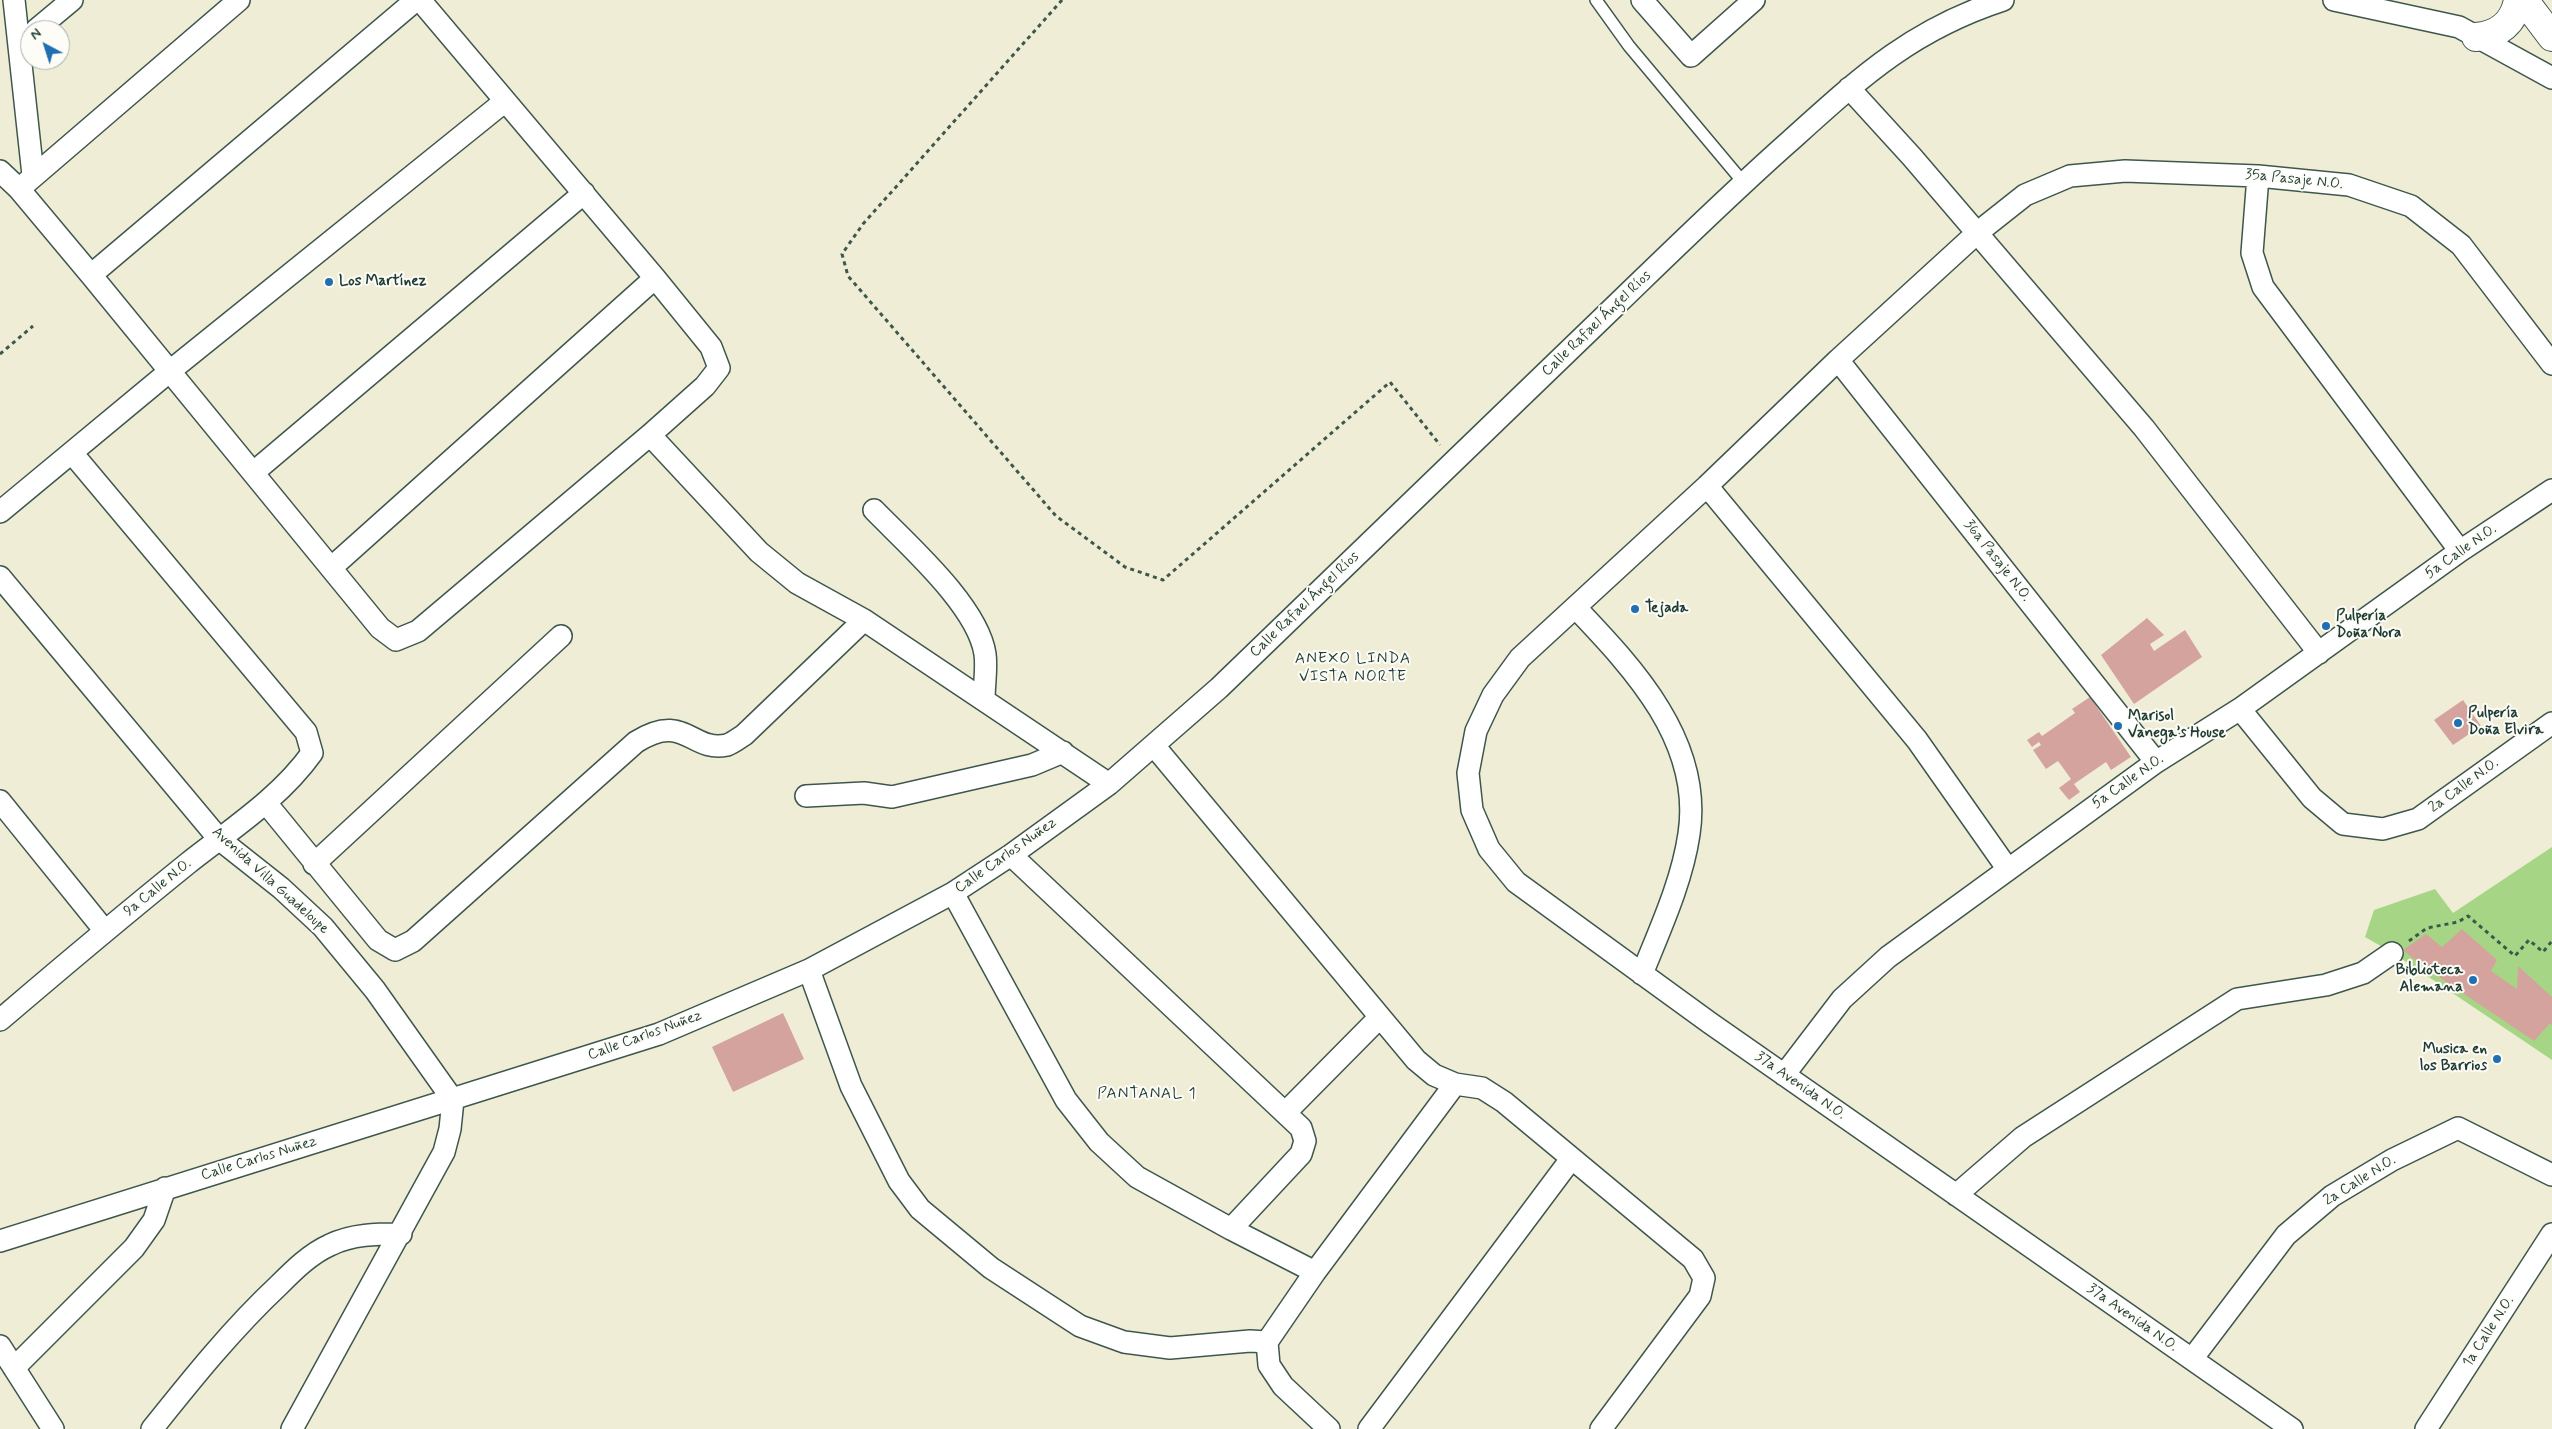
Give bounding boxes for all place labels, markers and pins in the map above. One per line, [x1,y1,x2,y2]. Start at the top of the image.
place label: Los Martínez [339,273,427,291]
marker: Los Martínez [323,276,335,288]
place label: Tejada [1645,600,1688,618]
marker: Tejada [1629,603,1641,615]
place label: Pulpería Doña Nora [2336,608,2401,643]
marker: Pulpería Doña Nora [2320,620,2332,632]
place label: Pulpería Doña Elvira [2468,705,2543,740]
place label: Marisol Vanega’s House [2128,708,2226,743]
marker: Pulpería Doña Elvira [2452,717,2464,729]
marker: Marisol Vanega’s House [2112,720,2124,732]
place label: Biblioteca Alemana [2396,962,2463,997]
marker: Biblioteca Alemana [2467,974,2479,986]
place label: Musica en los Barrios [2420,1041,2487,1076]
marker: Musica en los Barrios [2491,1053,2503,1065]

